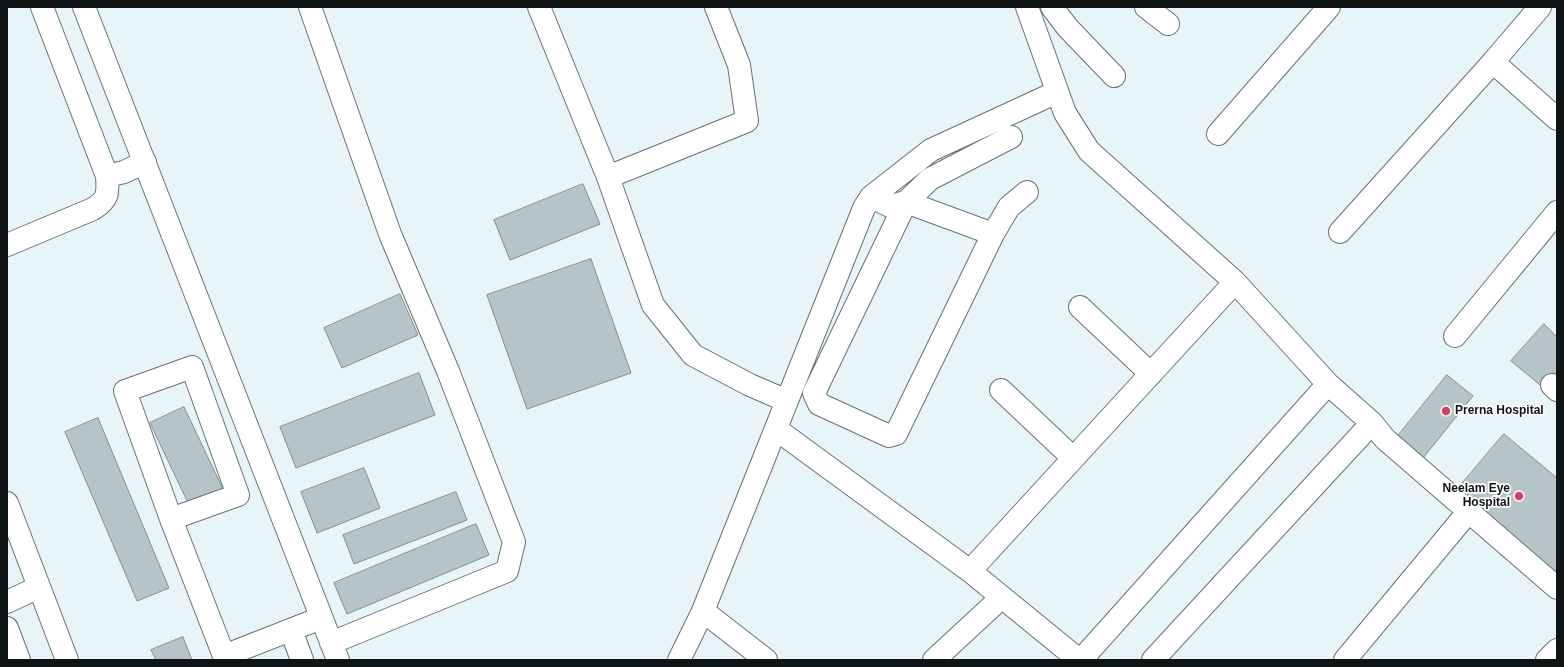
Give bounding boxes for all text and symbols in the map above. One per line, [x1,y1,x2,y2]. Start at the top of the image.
place label: Prerna Hospital [1455,404,1544,418]
marker: Prerna Hospital [1440,405,1452,417]
place label: Neelam Eye Hospital [1443,482,1510,510]
marker: Neelam Eye Hospital [1513,490,1525,502]

